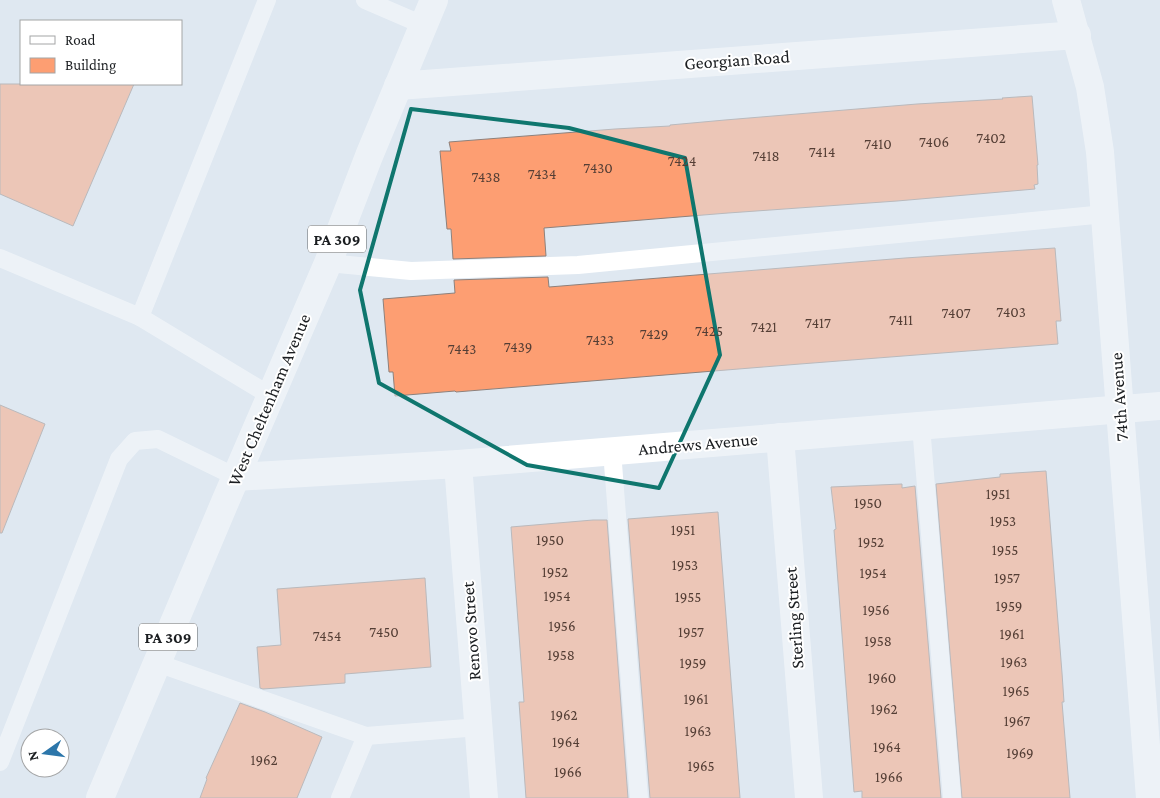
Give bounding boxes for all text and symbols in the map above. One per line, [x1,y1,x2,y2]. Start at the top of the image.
legend [20,20,182,85]
text: Road [65,32,96,48]
street label: Georgian Road [684,46,791,74]
text: Building [65,57,116,74]
house number: 7402 [976,130,1006,146]
house number: 7406 [919,134,949,150]
house number: 7410 [864,136,892,152]
house number: 7414 [809,144,835,160]
house number: 7418 [752,148,780,164]
house number: 7424 [668,153,696,169]
house number: 7430 [583,160,613,176]
house number: 7434 [528,166,556,182]
house number: 7438 [471,169,501,185]
road number: PA 309 [308,225,366,252]
house number: 7403 [996,304,1026,320]
house number: 7407 [941,305,971,321]
street label: West Cheltenham Avenue [224,311,314,489]
house number: 7411 [889,312,913,328]
house number: 7417 [805,315,831,331]
house number: 7421 [751,319,777,335]
house number: 7425 [695,323,723,339]
house number: 7429 [640,326,668,342]
house number: 7433 [586,332,614,348]
house number: 7439 [504,339,532,355]
house number: 7443 [448,341,476,357]
street label: 74th Avenue [1106,352,1132,442]
street label: Andrews Avenue [637,429,759,459]
house number: 1951 [986,486,1010,502]
house number: 1950 [854,495,882,511]
house number: 1953 [990,513,1016,529]
house number: 1951 [671,522,695,538]
house number: 1950 [536,532,564,548]
house number: 1952 [858,534,884,550]
house number: 1955 [992,542,1018,558]
house number: 1953 [672,557,698,573]
house number: 1952 [542,564,568,580]
street label: Sterling Street [780,565,808,669]
house number: 1954 [859,565,887,581]
house number: 1957 [994,570,1020,586]
street label: Renovo Street [458,580,484,681]
house number: 1954 [543,588,571,604]
house number: 1955 [675,589,701,605]
house number: 1959 [996,598,1022,614]
house number: 1956 [862,602,890,618]
house number: 1956 [548,618,576,634]
road number: PA 309 [139,624,197,650]
house number: 7450 [369,624,399,640]
house number: 1957 [678,624,704,640]
house number: 1961 [999,626,1025,642]
house number: 7454 [313,628,341,644]
house number: 1958 [864,633,892,649]
house number: 1958 [547,647,575,663]
house number: 1963 [1001,654,1027,670]
house number: 1959 [680,655,706,671]
house number: 1960 [868,670,896,686]
house number: 1965 [1002,683,1030,699]
house number: 1961 [683,691,709,707]
house number: 1962 [870,701,898,717]
house number: 1962 [550,707,578,723]
house number: 1967 [1004,713,1030,729]
house number: 1963 [685,723,711,739]
north arrow [20,728,70,778]
house number: 1964 [552,734,580,750]
house number: 1964 [873,739,901,755]
house number: 1969 [1006,745,1034,761]
text: N [23,749,41,763]
house number: 1962 [250,752,278,768]
house number: 1965 [687,758,715,774]
house number: 1966 [554,764,582,780]
house number: 1966 [875,769,903,785]

